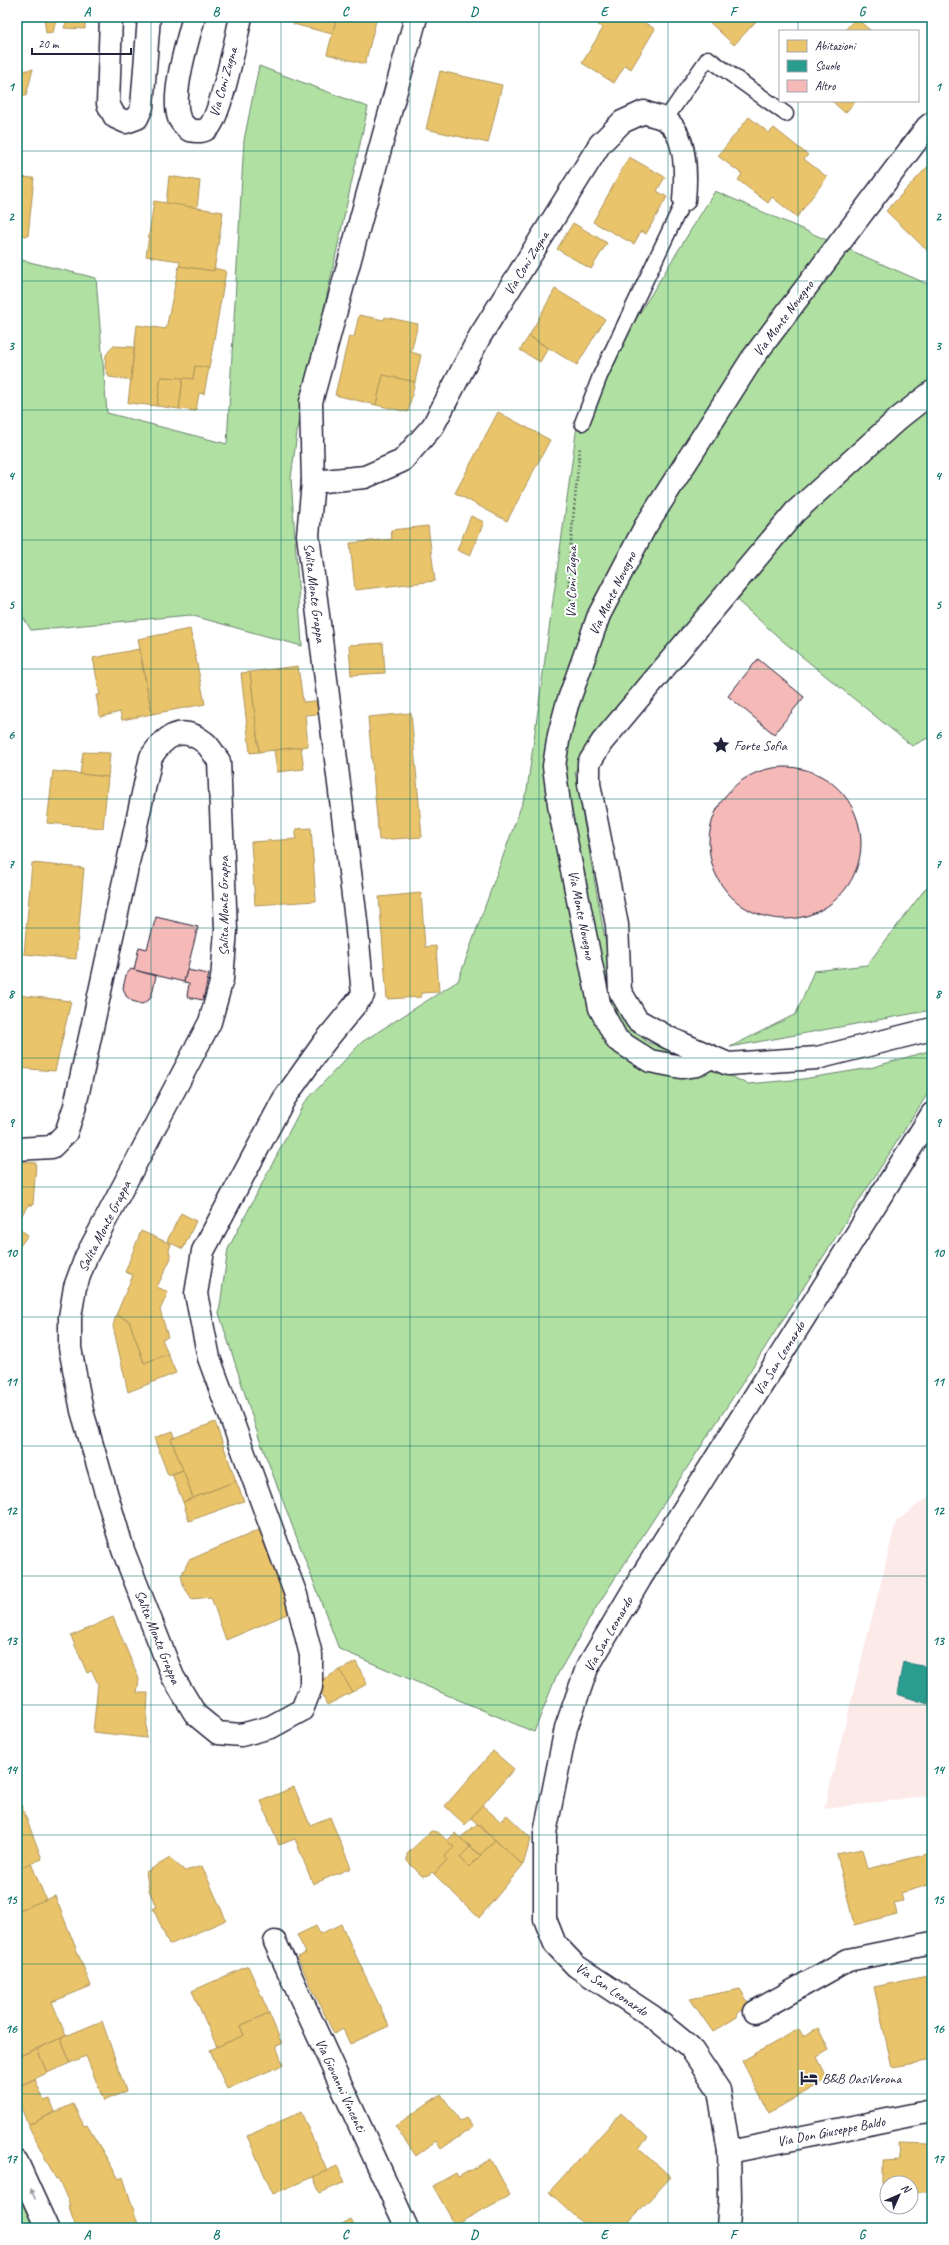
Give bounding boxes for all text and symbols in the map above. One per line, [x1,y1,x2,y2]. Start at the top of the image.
text: A [84,4,92,20]
text: B [213,4,221,20]
text: C [342,4,350,20]
text: D [470,4,479,20]
text: E [601,4,610,20]
text: F [730,4,739,20]
text: G [859,4,867,20]
scale bar [32,30,131,56]
legend [779,30,919,102]
text: 20 m [38,36,60,52]
text: Abitazioni [815,38,857,54]
street label: Via Coni Zugna [205,44,242,119]
text: Scuole [815,58,841,74]
text: Altro [815,78,836,94]
text: 1 [8,79,16,95]
text: 1 [935,79,943,95]
text: 2 [8,209,15,225]
text: 2 [935,209,942,225]
street label: Via Coni Zugna [500,227,553,298]
street label: Via Monte Novegno [749,276,818,360]
text: 3 [8,338,15,354]
text: 3 [935,338,942,354]
text: 4 [8,468,16,484]
text: 4 [935,468,943,484]
street label: Salita Monte Grappa [300,542,329,645]
street label: Via Coni Zugna [562,545,581,618]
street label: Via Monte Novegno [585,548,640,638]
text: 5 [8,597,15,613]
text: 5 [935,597,942,613]
text: 6 [8,727,15,743]
text: 6 [935,727,942,743]
place icon: Forte Sofia [711,735,731,755]
place label: Forte Sofia [734,737,788,754]
street label: Salita Monte Grappa [215,855,232,956]
text: 7 [8,856,15,872]
text: 7 [935,856,942,872]
street label: Via Monte Novegno [565,869,599,962]
text: 8 [8,986,16,1002]
text: 8 [935,986,943,1002]
text: 9 [8,1115,15,1131]
text: 9 [935,1115,942,1131]
street label: Salita Monte Grappa [74,1177,135,1275]
text: 10 [5,1245,18,1261]
text: 10 [932,1245,945,1261]
street label: Via San Leonardo [750,1317,809,1398]
text: 11 [5,1374,19,1390]
text: 11 [932,1374,946,1390]
text: 12 [5,1503,18,1519]
text: 12 [932,1503,945,1519]
street label: Salita Monte Grappa [131,1588,184,1687]
street label: Via San Leonardo [580,1593,637,1675]
text: 13 [5,1633,18,1649]
text: 13 [932,1633,945,1649]
text: 14 [5,1762,19,1778]
text: 14 [932,1762,946,1778]
text: 15 [5,1892,18,1908]
text: 15 [932,1892,945,1908]
street label: Via San Leonardo [572,1959,652,2020]
text: 16 [5,2021,18,2037]
text: 16 [932,2021,945,2037]
street label: Via Giovanni Vincenti [312,2036,371,2137]
hotel icon: B&B OasiVerona [799,2068,819,2088]
place label: B&B OasiVerona [822,2070,903,2087]
street label: Via Don Giuseppe Baldo [776,2112,888,2150]
text: 17 [5,2151,18,2167]
text: 17 [932,2151,945,2167]
north arrow [879,2175,919,2215]
text: N [899,2181,915,2197]
one-way arrow [29,2188,35,2200]
text: A [84,2227,92,2243]
text: B [213,2227,221,2243]
text: C [342,2227,350,2243]
text: D [470,2227,479,2243]
text: E [601,2227,610,2243]
text: F [730,2227,739,2243]
text: G [859,2227,867,2243]

